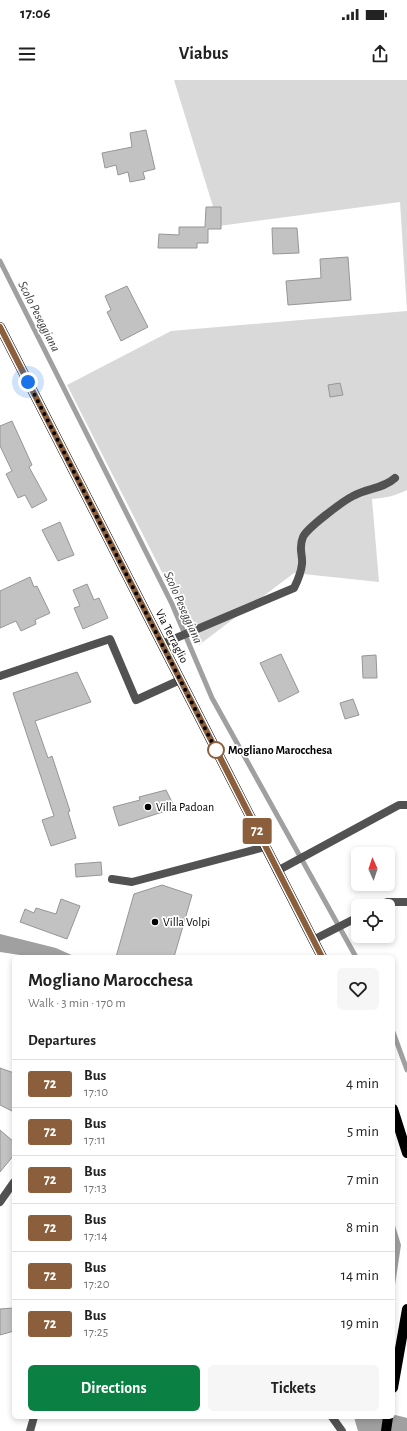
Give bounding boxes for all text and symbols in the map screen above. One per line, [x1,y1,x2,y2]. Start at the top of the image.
text: 17:06 [20,6,50,21]
icon: menu [16,43,38,65]
icon: share [369,43,391,65]
text: Viabus [179,45,228,63]
water label: Scolo Peseggiana [15,279,62,354]
your location [18,372,38,392]
water label: Scolo Peseggiana [161,570,204,646]
street label: Via Terraglio [153,607,191,665]
marker: Mogliano Marocchesa [207,741,225,759]
place label: Mogliano Marocchesa [228,744,332,756]
place label: Villa Padoan [156,801,214,813]
marker: Villa Padoan [143,802,153,812]
line badge: 72 [239,818,275,844]
text: 72 [251,824,263,838]
north arrow [351,847,395,891]
map controls [351,847,395,943]
button: locate [351,899,395,943]
place label: Villa Volpi [163,916,210,928]
marker: Villa Volpi [150,917,160,927]
button: heart [337,968,379,1010]
text: Mogliano Marocchesa [28,971,193,990]
text: Walk · 3 min · 170 m [28,997,126,1010]
text: Departures [28,1033,96,1048]
text: Bus [84,1068,106,1083]
text: 4 min [346,1076,379,1091]
text: 72 [44,1077,56,1091]
text: 17:10 [84,1086,108,1099]
text: Bus [84,1116,106,1131]
text: 5 min [347,1124,379,1139]
text: 72 [44,1125,56,1139]
text: 17:11 [84,1134,106,1147]
text: Bus [84,1164,106,1179]
text: 7 min [347,1172,379,1187]
text: 72 [44,1173,56,1187]
text: 17:13 [84,1182,107,1195]
text: Bus [84,1212,106,1227]
text: 8 min [346,1220,379,1235]
text: 72 [44,1221,56,1235]
text: 17:14 [84,1230,108,1243]
text: Bus [84,1260,106,1275]
text: 14 min [341,1268,379,1283]
text: 72 [44,1269,56,1283]
text: 17:20 [84,1278,110,1291]
text: Bus [84,1308,106,1323]
text: 19 min [341,1316,379,1331]
text: 72 [44,1317,56,1331]
text: 17:25 [84,1326,108,1339]
button: Directions [28,1365,200,1411]
button: Tickets [208,1365,379,1411]

